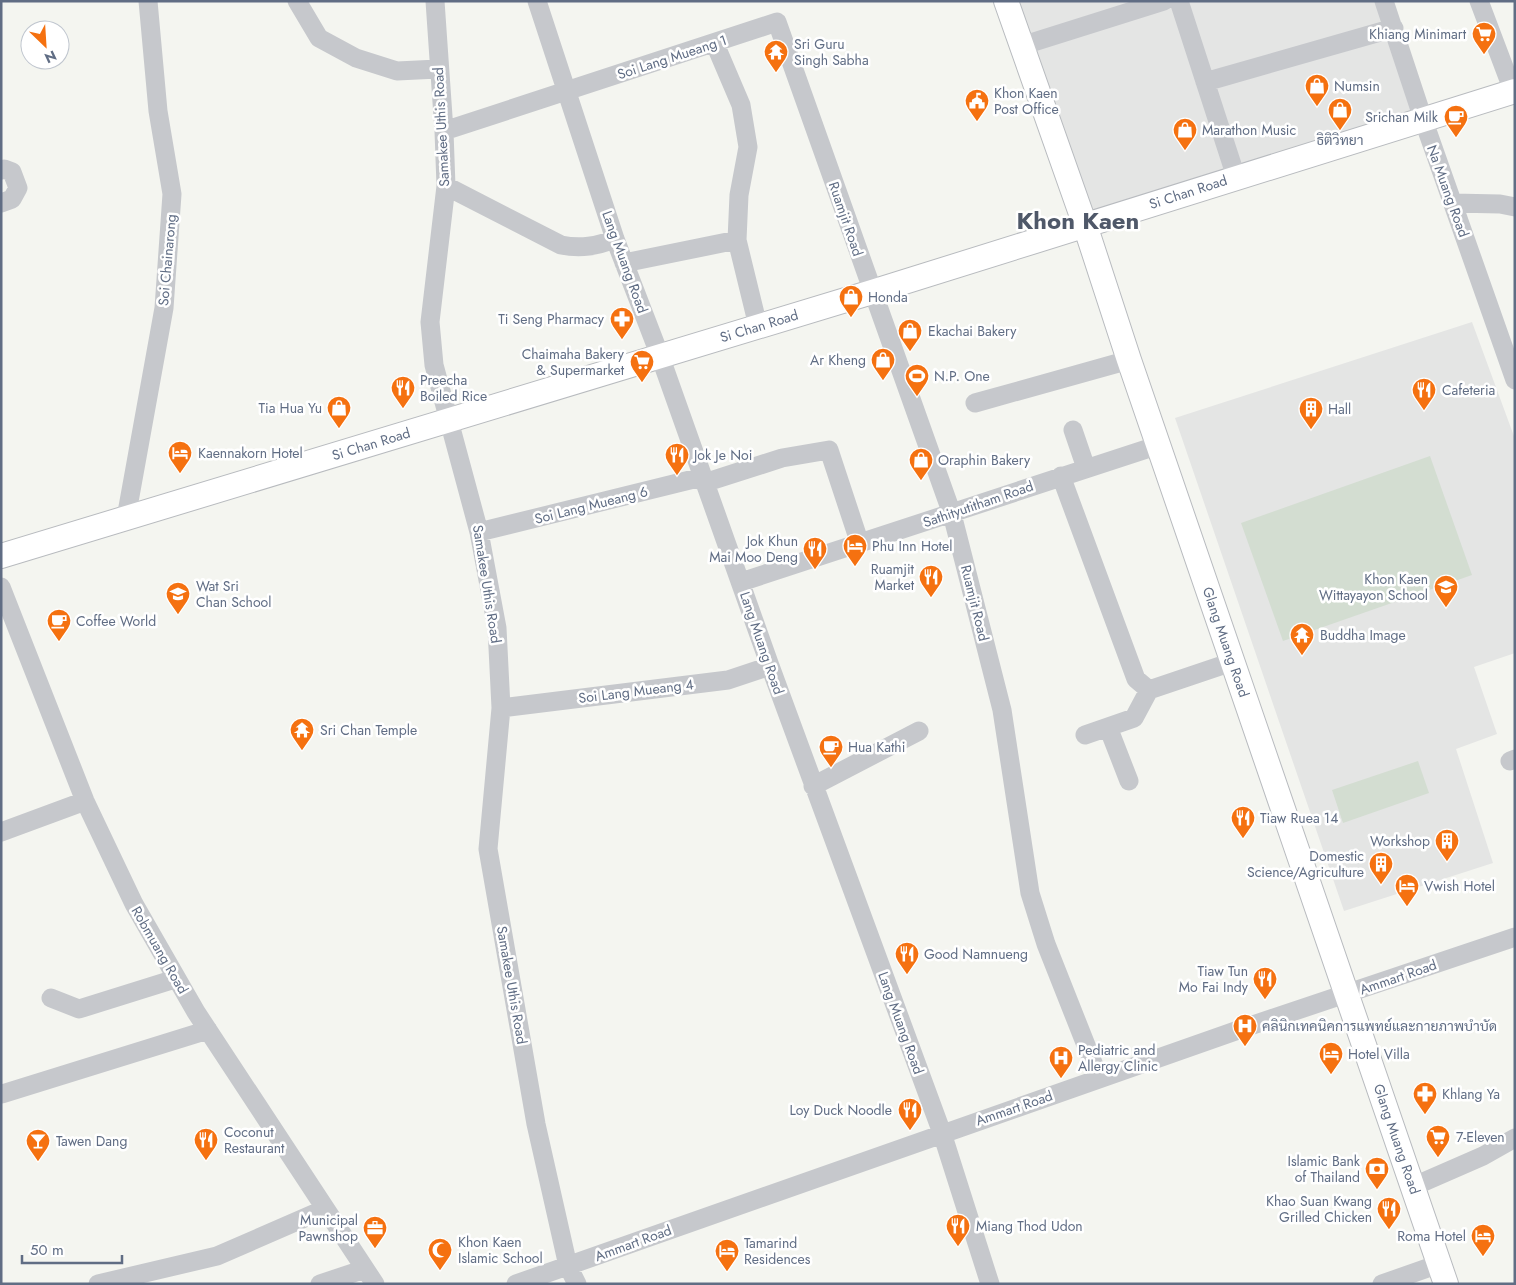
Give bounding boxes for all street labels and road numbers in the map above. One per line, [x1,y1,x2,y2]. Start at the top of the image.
street label: Soi Lang Mueang 1 [615,30,729,84]
street label: Samakee Uthis Road [428,67,454,187]
street label: Na Muang Road [1422,142,1474,240]
street label: Si Chan Road [1146,170,1230,214]
street label: Ruamjit Road [824,179,868,259]
street label: Lang Muang Road [597,208,653,316]
street label: Soi Chainarong [153,213,181,307]
street label: Si Chan Road [717,305,801,347]
street label: Si Chan Road [329,423,413,465]
street label: Sathityutitham Road [920,476,1036,532]
street label: Soi Lang Mueang 6 [532,481,650,529]
street label: Samakee Uthis Road [468,523,506,645]
street label: Ruamjit Road [956,563,994,643]
street label: Glang Muang Road [1198,584,1254,700]
street label: Lang Muang Road [735,589,789,697]
street label: Soi Lang Mueang 4 [577,674,695,708]
street label: Robmuang Road [127,902,193,998]
street label: Samakee Uthis Road [492,924,532,1046]
street label: Ammart Road [1357,954,1439,1000]
street label: Lang Muang Road [873,969,929,1077]
street label: Glang Muang Road [1369,1081,1425,1197]
street label: Ammart Road [973,1085,1055,1131]
street label: Ammart Road [592,1220,674,1266]

